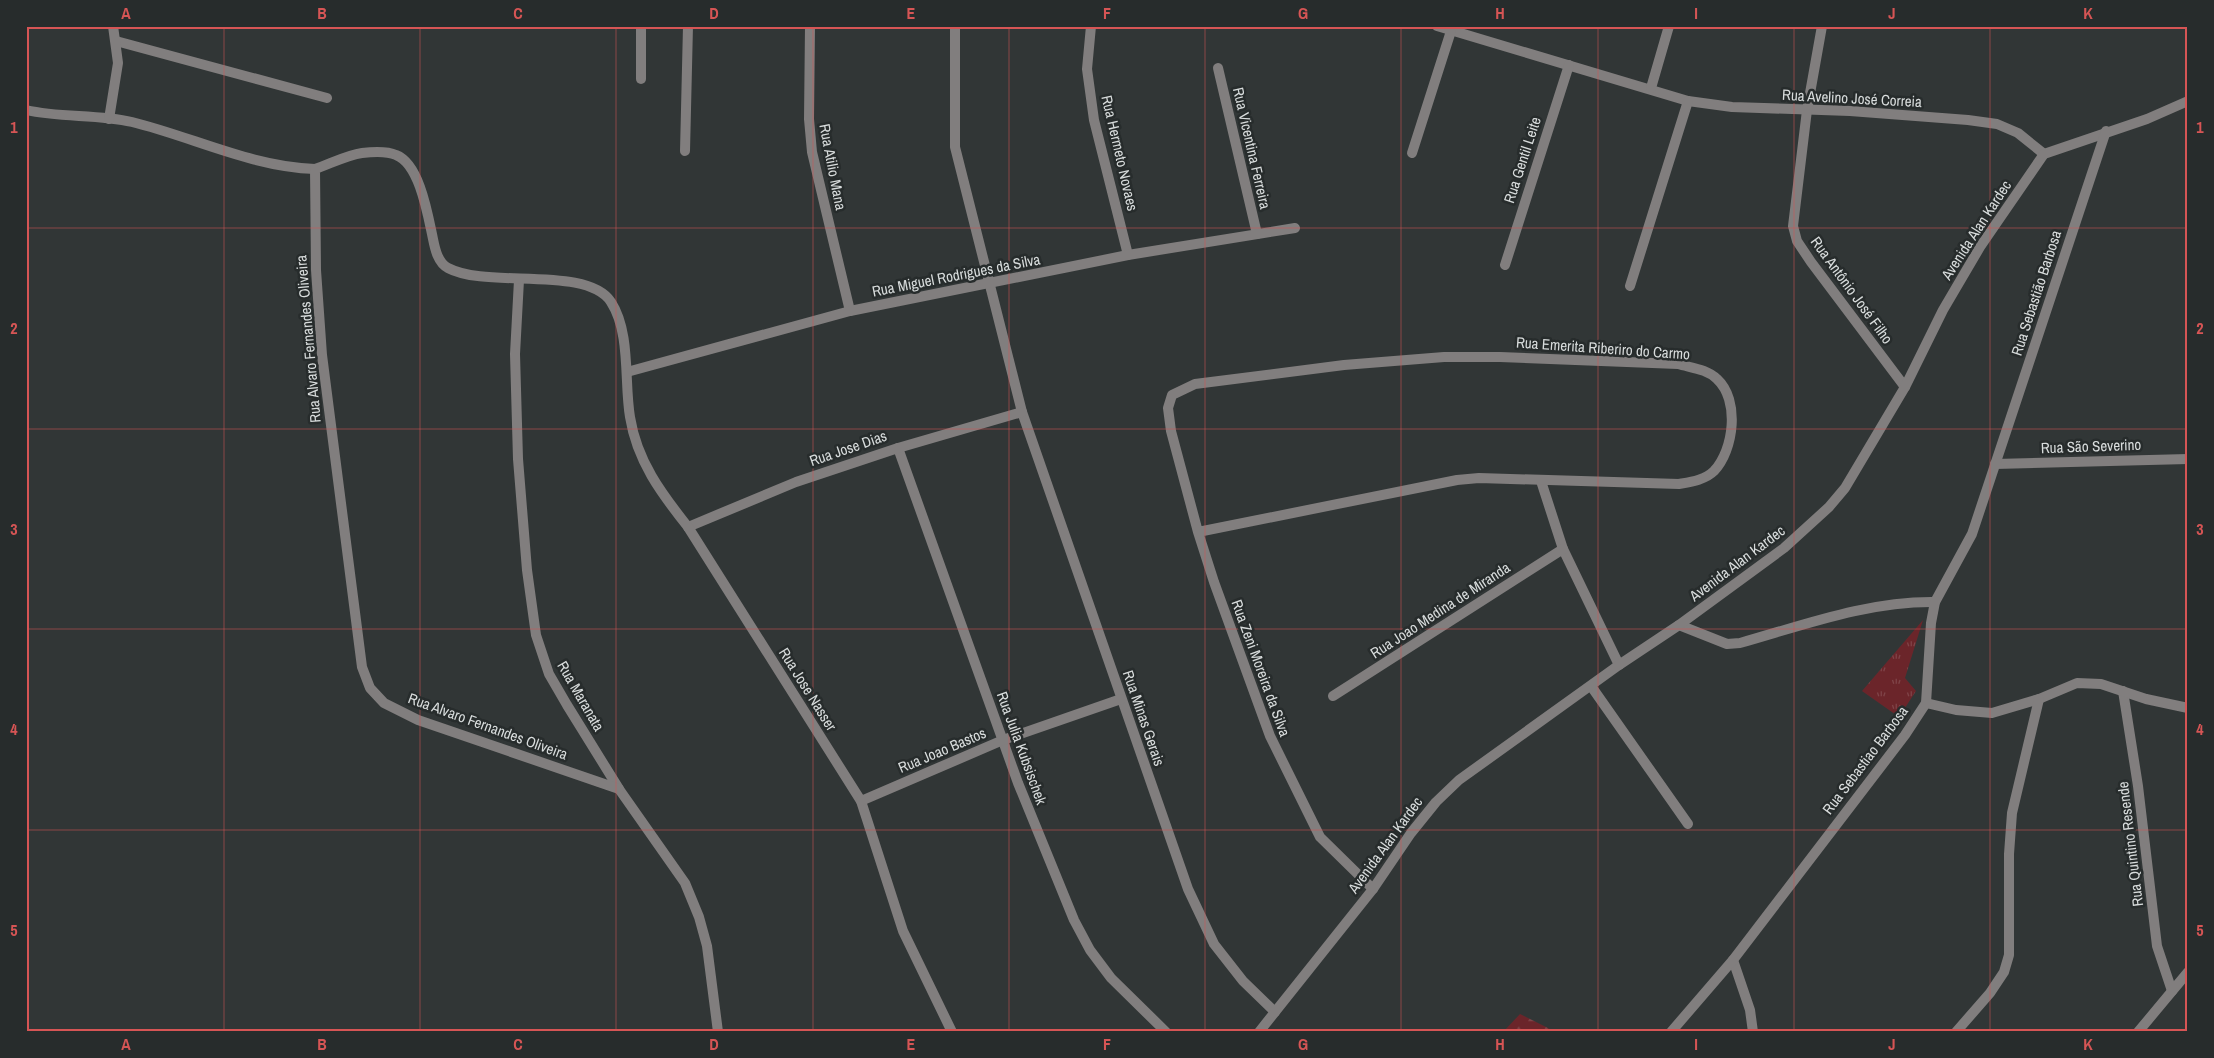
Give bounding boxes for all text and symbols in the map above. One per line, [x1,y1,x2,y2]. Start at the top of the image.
text: A [121,2,131,24]
text: B [317,2,327,24]
text: C [513,2,523,24]
text: D [709,2,719,24]
text: E [907,2,916,24]
text: F [1103,2,1111,24]
text: G [1298,2,1308,24]
text: H [1495,2,1505,24]
text: I [1694,2,1698,24]
text: J [1888,2,1896,24]
text: K [2083,2,2093,24]
street label: Rua Avelino José Correia [1782,84,1923,112]
street label: Rua Vicentina Ferreira [1228,85,1276,211]
street label: Rua Hermeto Novaes [1096,93,1144,213]
street label: Rua Gentil Leite [1498,114,1546,206]
text: 1 [10,116,18,138]
text: 1 [2196,116,2204,138]
street label: Rua Atilio Mana [814,122,852,212]
street label: Avenida Alan Kardec [1935,176,2016,285]
street label: Rua Sebastião Barbosa [2006,227,2066,358]
street label: Rua Antônio José Filho [1806,232,1898,348]
street label: Rua Miguel Rodrigues da Silva [870,248,1042,302]
street label: Rua Alvaro Fernandes Oliveira [290,254,326,424]
text: 2 [10,317,18,339]
text: 2 [2196,317,2204,339]
street label: Rua Emerita Riberiro do Carmo [1515,331,1691,365]
street label: Rua Jose Dias [806,425,890,471]
street label: Rua São Severino [2040,434,2142,458]
text: 3 [10,518,18,540]
text: 3 [2196,518,2204,540]
street label: Avenida Alan Kardec [1684,520,1789,606]
street label: Rua Joao Medina de Miranda [1366,557,1514,663]
street label: Rua Zeni Moreira da Silva [1226,597,1296,740]
street label: Rua Jose Nasser [774,643,842,735]
street label: Rua Maranata [552,657,610,735]
street label: Rua Minas Gerais [1118,667,1170,769]
street label: Rua Alvaro Fernandes Oliveira [405,687,571,765]
street label: Rua Julia Kubsischek [992,689,1053,808]
street label: Rua Sebastiao Barbosa [1817,701,1913,818]
text: 4 [10,718,18,740]
text: 4 [2196,718,2204,740]
street label: Rua Joao Bastos [895,722,989,778]
street label: Rua Quintino Resende [2112,780,2148,908]
street label: Avenida Alan Kardec [1342,792,1427,898]
text: 5 [10,919,18,941]
text: 5 [2196,919,2204,941]
text: A [121,1033,131,1055]
text: B [317,1033,327,1055]
text: C [513,1033,523,1055]
text: D [709,1033,719,1055]
text: E [907,1033,916,1055]
text: F [1103,1033,1111,1055]
text: G [1298,1033,1308,1055]
text: H [1495,1033,1505,1055]
text: I [1694,1033,1698,1055]
text: J [1888,1033,1896,1055]
text: K [2083,1033,2093,1055]

